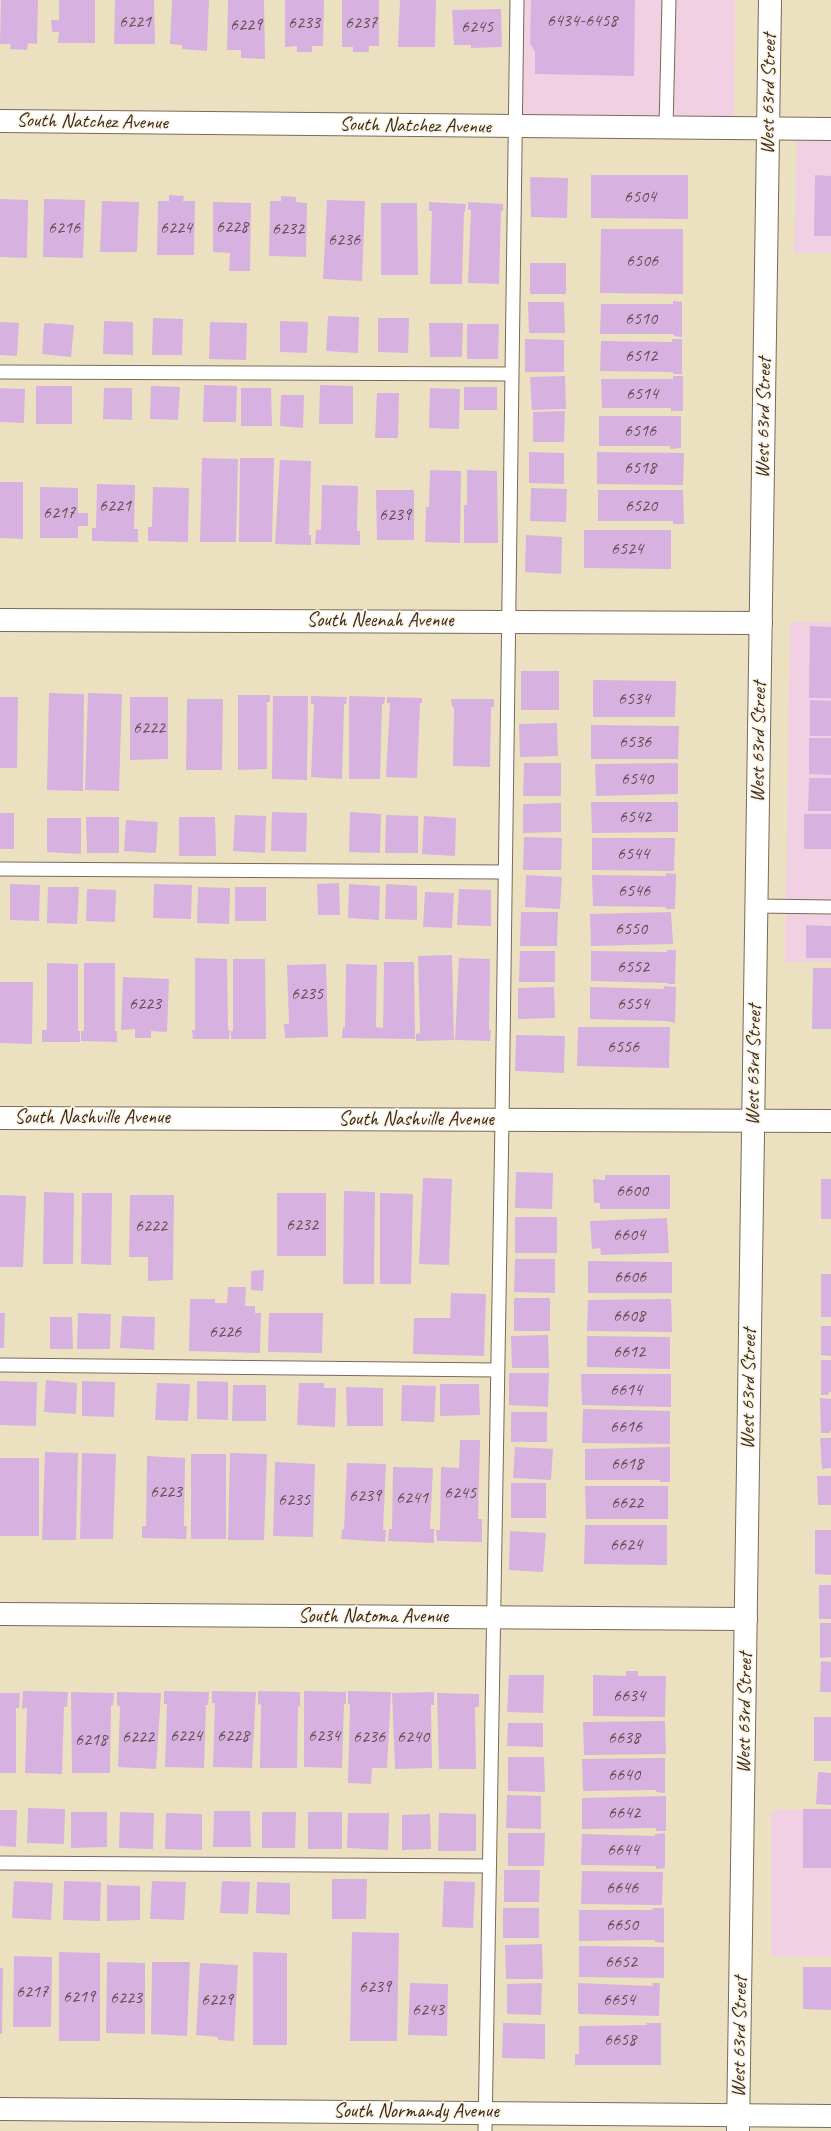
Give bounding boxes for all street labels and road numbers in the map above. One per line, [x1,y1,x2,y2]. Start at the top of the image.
street label: West 63rd Street [756,33,782,155]
street label: South Natchez Avenue [16,109,168,135]
street label: South Natchez Avenue [339,113,491,139]
street label: West 63rd Street [751,357,777,479]
street label: South Neenah Avenue [307,609,453,633]
street label: West 63rd Street [746,681,772,803]
street label: West 63rd Street [741,1004,767,1126]
street label: South Nashville Avenue [14,1106,170,1130]
street label: South Nashville Avenue [338,1108,494,1132]
street label: West 63rd Street [736,1328,762,1450]
street label: South Natoma Avenue [298,1605,448,1629]
street label: West 63rd Street [732,1652,758,1774]
street label: West 63rd Street [727,1976,753,2098]
street label: South Normandy Avenue [333,2100,499,2124]

